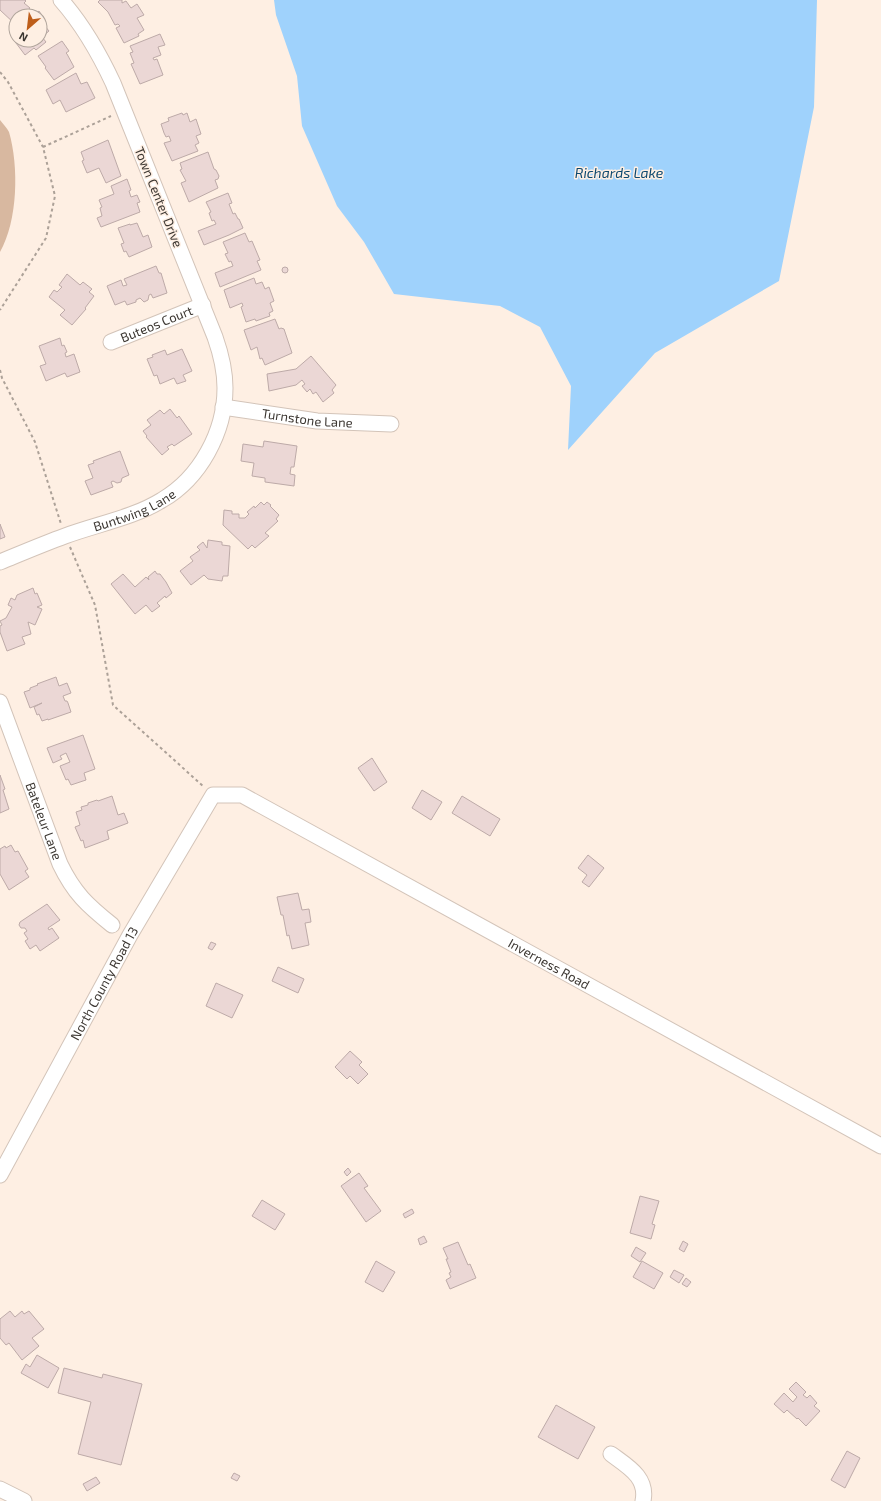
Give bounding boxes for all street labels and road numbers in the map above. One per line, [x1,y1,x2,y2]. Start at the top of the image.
street label: Town Center Drive [132,144,187,250]
street label: Buteos Court [118,302,195,345]
street label: Turnstone Lane [261,405,353,430]
street label: Buntwing Lane [91,486,179,534]
street label: Bateleur Lane [22,780,66,862]
street label: North County Road 13 [67,924,141,1043]
street label: Inverness Road [505,935,593,992]

